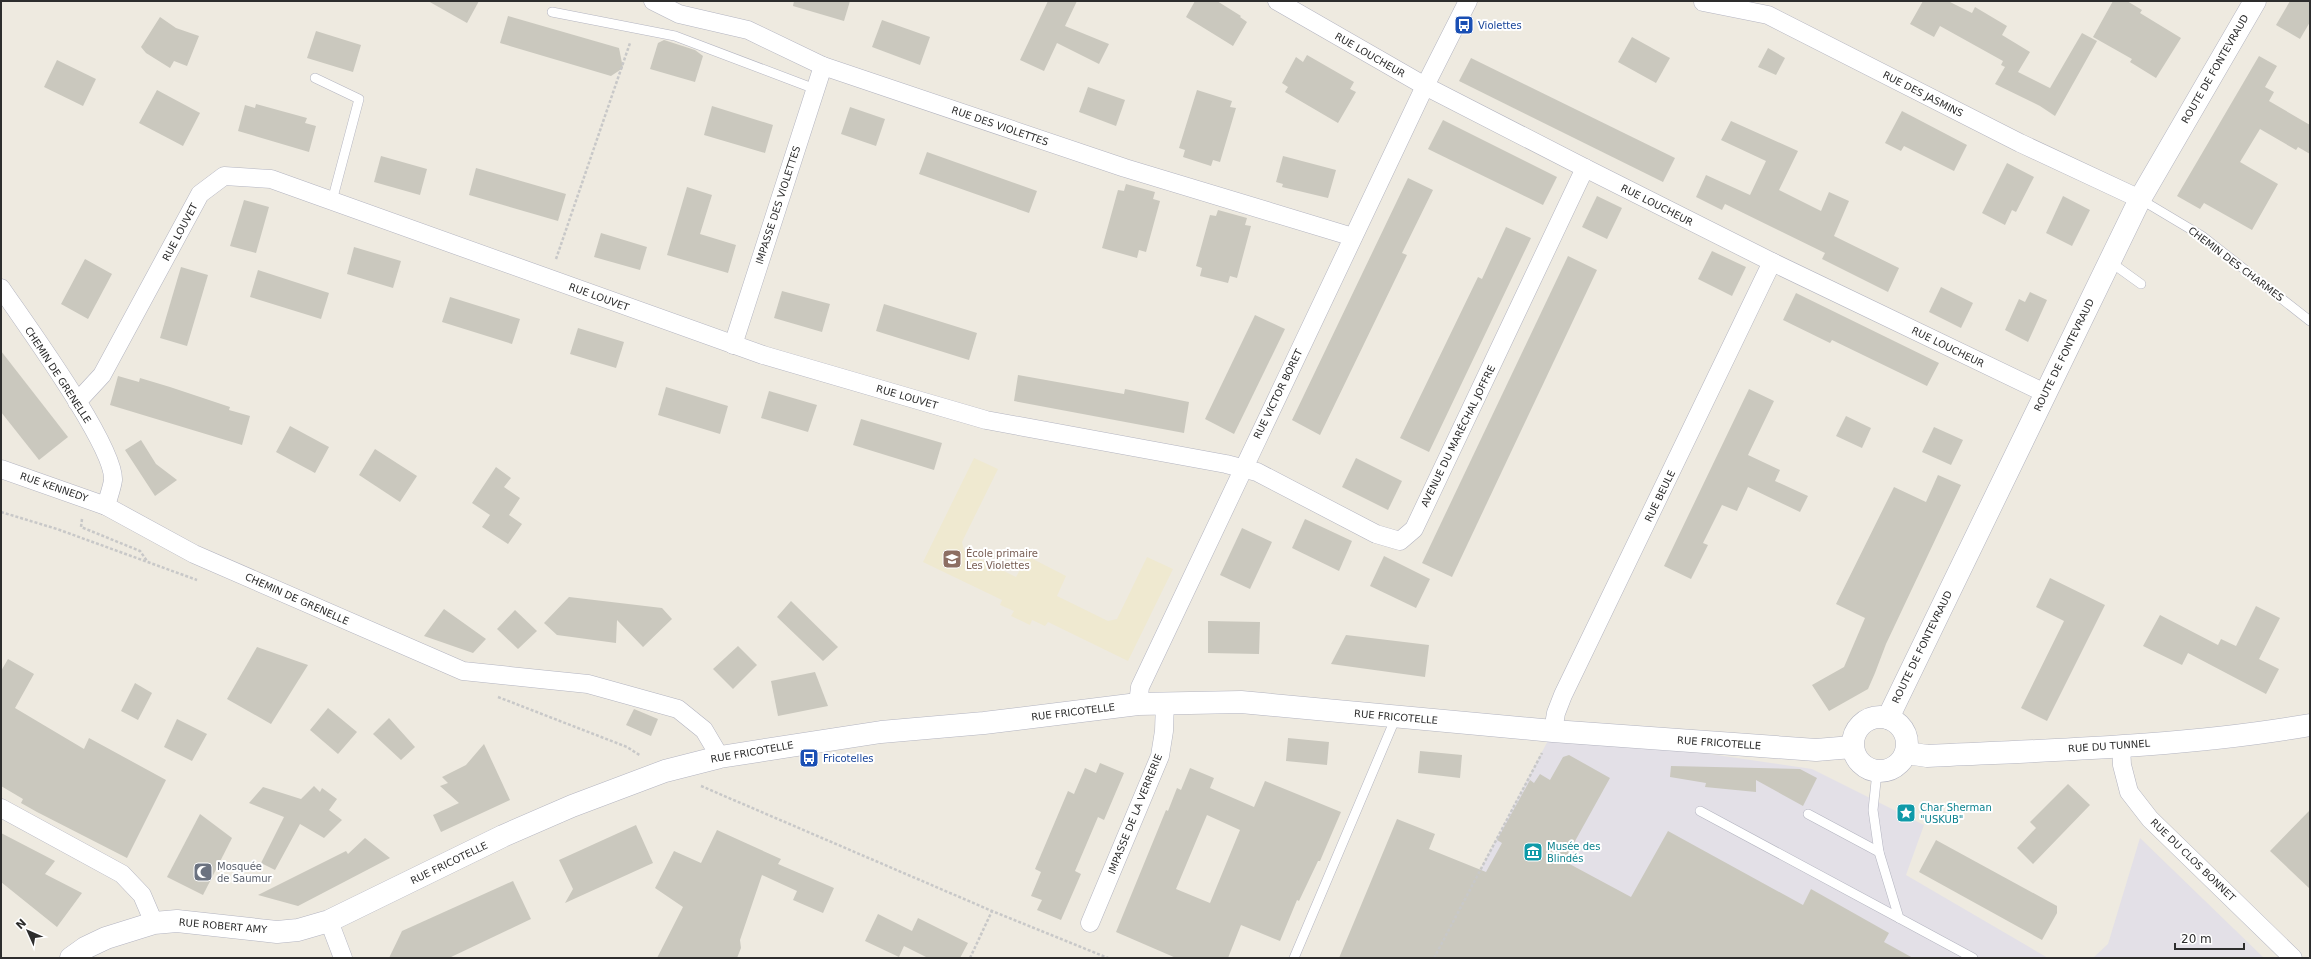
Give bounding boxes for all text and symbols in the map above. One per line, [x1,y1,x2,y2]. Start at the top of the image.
street label: ROUTE DE FONTEVRAUD [2179,12,2251,125]
bus stop icon: Violettes [1453,14,1475,36]
place label: Violettes [1478,20,1522,31]
street label: RUE LOUCHEUR [1333,30,1407,80]
street label: RUE DES JASMINS [1881,69,1965,119]
street label: RUE DES VIOLETTES [950,104,1050,148]
street label: IMPASSE DES VIOLETTES [754,144,802,266]
street label: RUE LOUCHEUR [1619,182,1695,228]
street label: RUE LOUVET [160,201,200,263]
street label: CHEMIN DES CHARMES [2186,225,2286,303]
street label: RUE LOUVET [567,281,632,313]
street label: ROUTE DE FONTEVRAUD [2032,297,2096,413]
street label: CHEMIN DE GRENELLE [23,325,93,425]
street label: RUE LOUCHEUR [1910,325,1986,369]
street label: RUE VICTOR BORET [1251,346,1305,441]
street label: AVENUE DU MARÉCHAL JOFFRE [1418,363,1497,509]
street label: RUE LOUVET [875,383,940,411]
street label: RUE BEULE [1643,468,1677,524]
street label: RUE KENNEDY [19,470,90,504]
place label: École primaire Les Violettes [966,547,1038,571]
school or university icon: École primaire Les Violettes [941,548,963,570]
street label: CHEMIN DE GRENELLE [243,571,351,627]
street label: ROUTE DE FONTEVRAUD [1890,589,1954,705]
street label: RUE FRICOTELLE [1031,701,1115,723]
street label: RUE FRICOTELLE [1354,708,1438,726]
street label: RUE FRICOTELLE [1677,735,1761,751]
street label: RUE DU TUNNEL [2068,738,2151,754]
street label: RUE FRICOTELLE [710,739,794,765]
bus stop icon: Fricotelles [798,747,820,769]
street label: IMPASSE DE LA VERRERIE [1106,752,1164,876]
place label: Fricotelles [823,753,874,764]
place icon: Char Sherman "USKUB" [1895,802,1917,824]
place label: Char Sherman "USKUB" [1920,802,1992,825]
street label: RUE DU CLOS BONNET [2148,817,2238,904]
street label: RUE FRICOTELLE [409,840,489,886]
museum icon: Musée des Blindés [1522,841,1544,863]
place label: Musée des Blindés [1547,841,1600,864]
mosque icon: Mosquée de Saumur [192,861,214,883]
place label: Mosquée de Saumur [217,861,273,884]
north arrow [8,911,48,951]
text: N [13,916,29,932]
street label: RUE ROBERT AMY [178,917,269,935]
scale bar [2175,925,2244,951]
text: 20 m [2181,932,2212,946]

